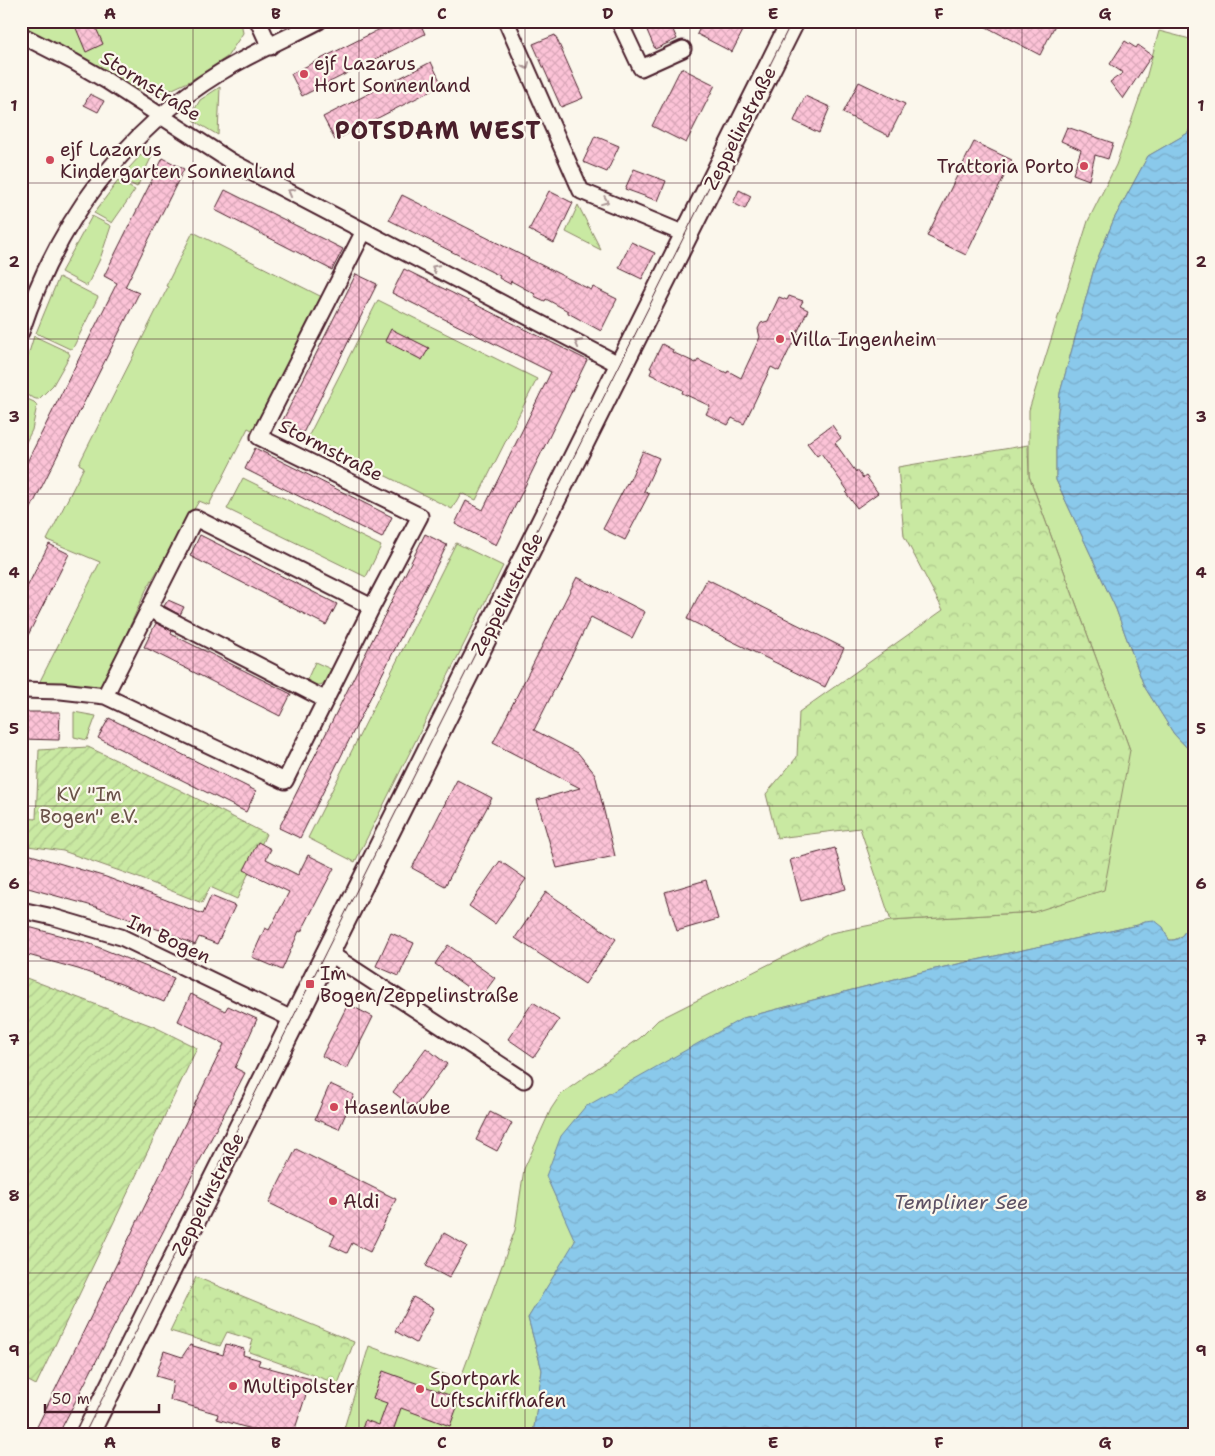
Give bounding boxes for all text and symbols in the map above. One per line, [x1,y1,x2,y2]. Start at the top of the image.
text: A [104,3,116,24]
text: B [271,3,281,24]
text: C [437,3,447,24]
text: D [602,3,614,24]
text: E [768,3,778,24]
text: F [934,3,944,24]
text: G [1099,3,1112,24]
street label: Stormstraße [96,45,206,127]
place label: ejf Lazarus Hort Sonnenland [314,51,470,98]
one-way arrow [519,61,530,70]
street label: Zeppelinstraße [698,62,782,194]
marker: ejf Lazarus Hort Sonnenland [298,68,310,80]
text: 1 [10,95,18,116]
text: 1 [1197,95,1205,116]
district label: POTSDAM WEST [335,115,541,147]
place label: ejf Lazarus Kindergarten Sonnenland [60,137,295,184]
marker: ejf Lazarus Kindergarten Sonnenland [44,154,56,166]
place label: Trattoria Porto [937,154,1074,179]
marker: Trattoria Porto [1078,160,1090,172]
one-way arrow [287,188,296,198]
one-way arrow [600,195,608,205]
text: 2 [8,251,20,272]
text: 2 [1195,251,1207,272]
one-way arrow [431,264,440,274]
place label: Villa Ingenheim [790,327,936,352]
marker: Villa Ingenheim [774,333,786,345]
one-way arrow [575,339,584,349]
text: 3 [8,406,20,427]
text: 3 [1195,406,1207,427]
street label: Stormstraße [275,413,387,487]
street label: Zeppelinstraße [465,528,549,660]
text: 4 [8,562,20,583]
text: 4 [1195,562,1207,583]
text: 5 [9,718,19,739]
text: 5 [1196,718,1206,739]
park label: KV "Im Bogen" e.V. [40,782,138,829]
text: 6 [8,873,20,894]
text: 6 [1195,873,1207,894]
street label: Im Bogen [123,909,215,969]
place label: Im Bogen/Zeppelinstraße [320,961,519,1008]
marker: Im Bogen/Zeppelinstraße [304,978,316,990]
text: 7 [8,1029,20,1050]
text: 7 [1195,1029,1207,1050]
place label: Hasenlaube [344,1095,451,1120]
marker: Hasenlaube [328,1101,340,1113]
street label: Zeppelinstraße [166,1128,250,1260]
text: 8 [8,1185,20,1206]
text: 8 [1195,1185,1207,1206]
place label: Aldi [343,1189,380,1214]
water label: Templiner See [894,1189,1028,1215]
marker: Aldi [327,1195,339,1207]
text: 9 [8,1340,20,1361]
text: 9 [1195,1340,1207,1361]
place label: Sportpark Luftschiffhafen [430,1366,566,1413]
place label: Multipolster [243,1374,355,1399]
marker: Multipolster [227,1380,239,1392]
scale bar [45,1381,159,1413]
marker: Sportpark Luftschiffhafen [414,1383,426,1395]
text: 50 m [52,1389,90,1409]
text: A [104,1432,116,1453]
text: B [271,1432,281,1453]
text: C [437,1432,447,1453]
text: D [602,1432,614,1453]
text: E [768,1432,778,1453]
text: F [934,1432,944,1453]
text: G [1099,1432,1112,1453]

